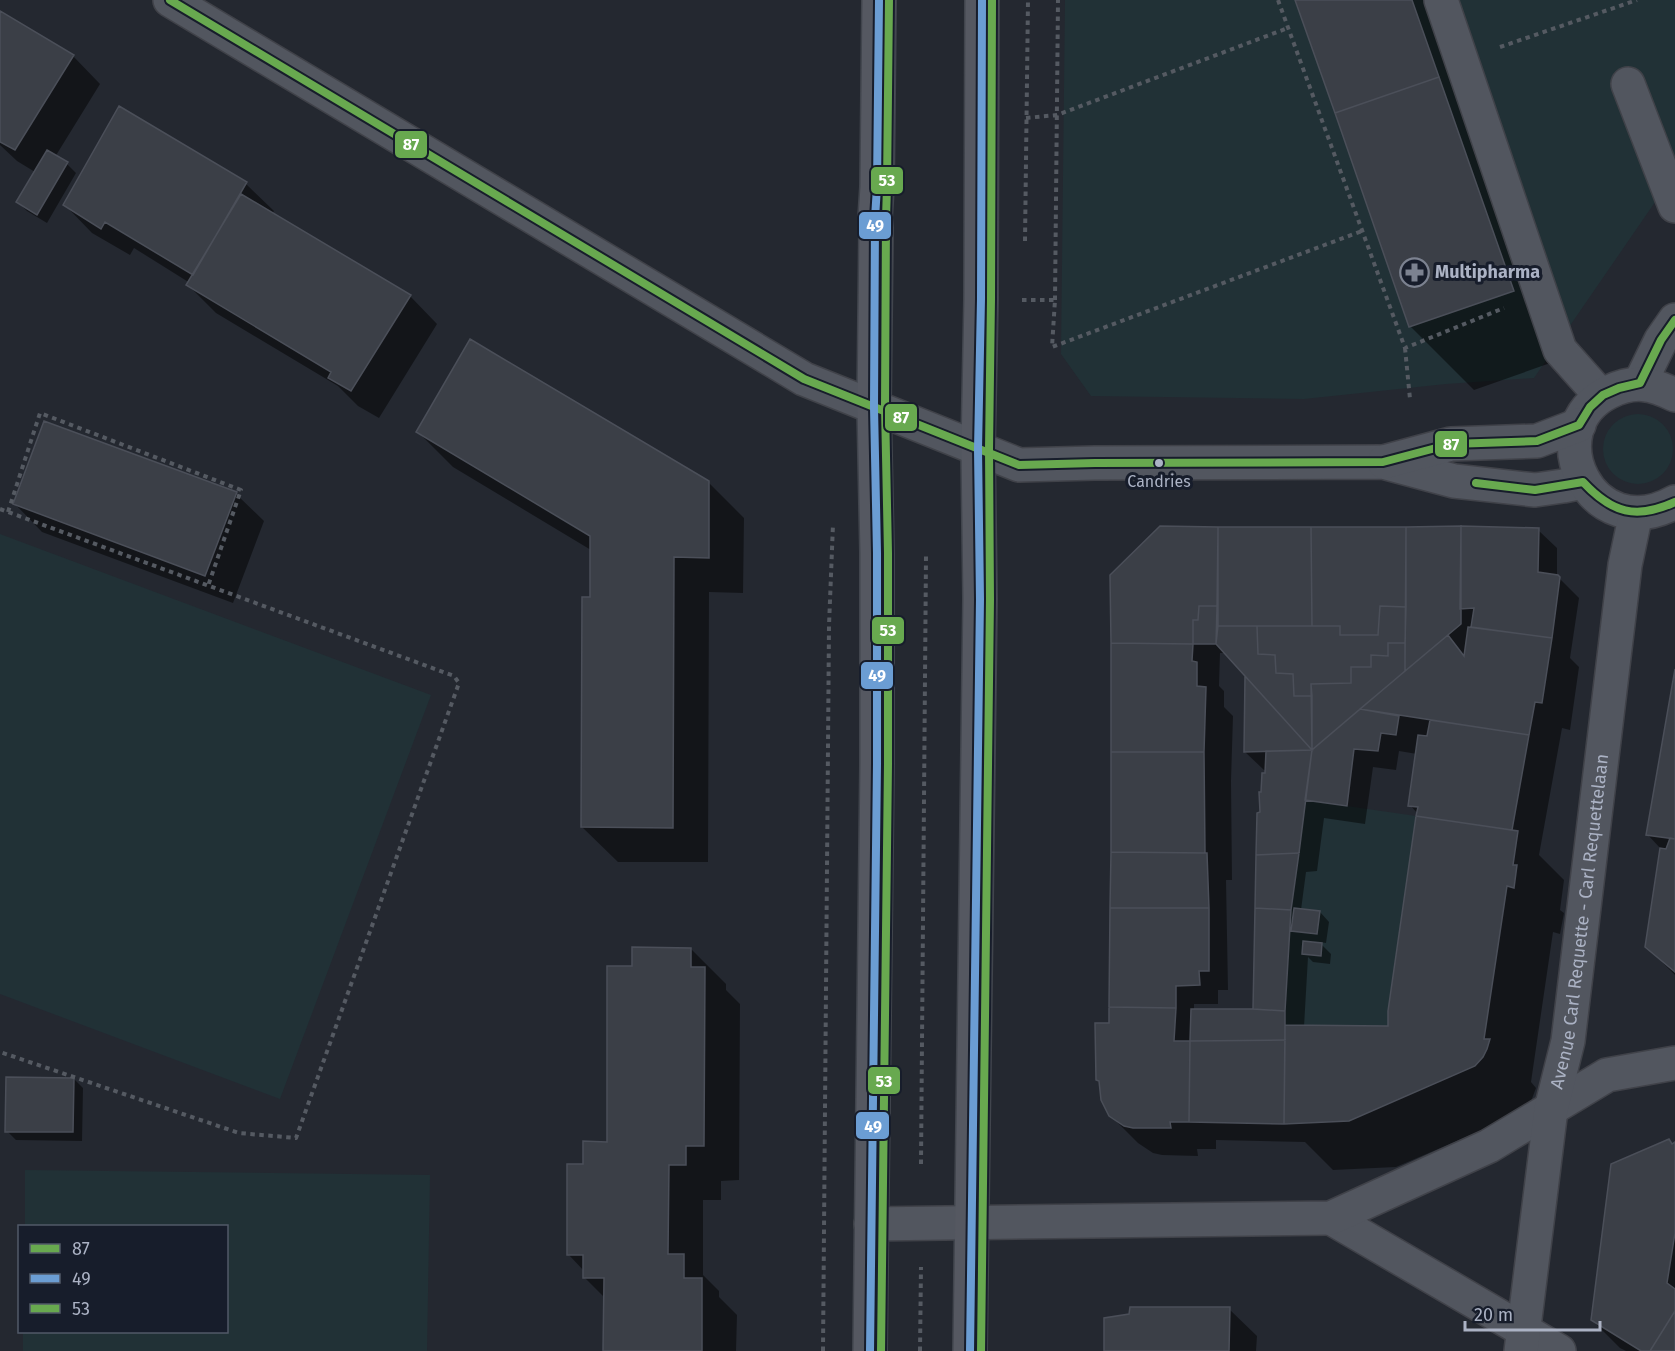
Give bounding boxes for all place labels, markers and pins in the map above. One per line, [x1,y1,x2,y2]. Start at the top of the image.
pharmacy icon: Multipharma [1398,256,1430,288]
place label: Multipharma [1435,261,1540,283]
marker: Candries [1153,457,1165,469]
place label: Candries [1127,472,1191,491]

